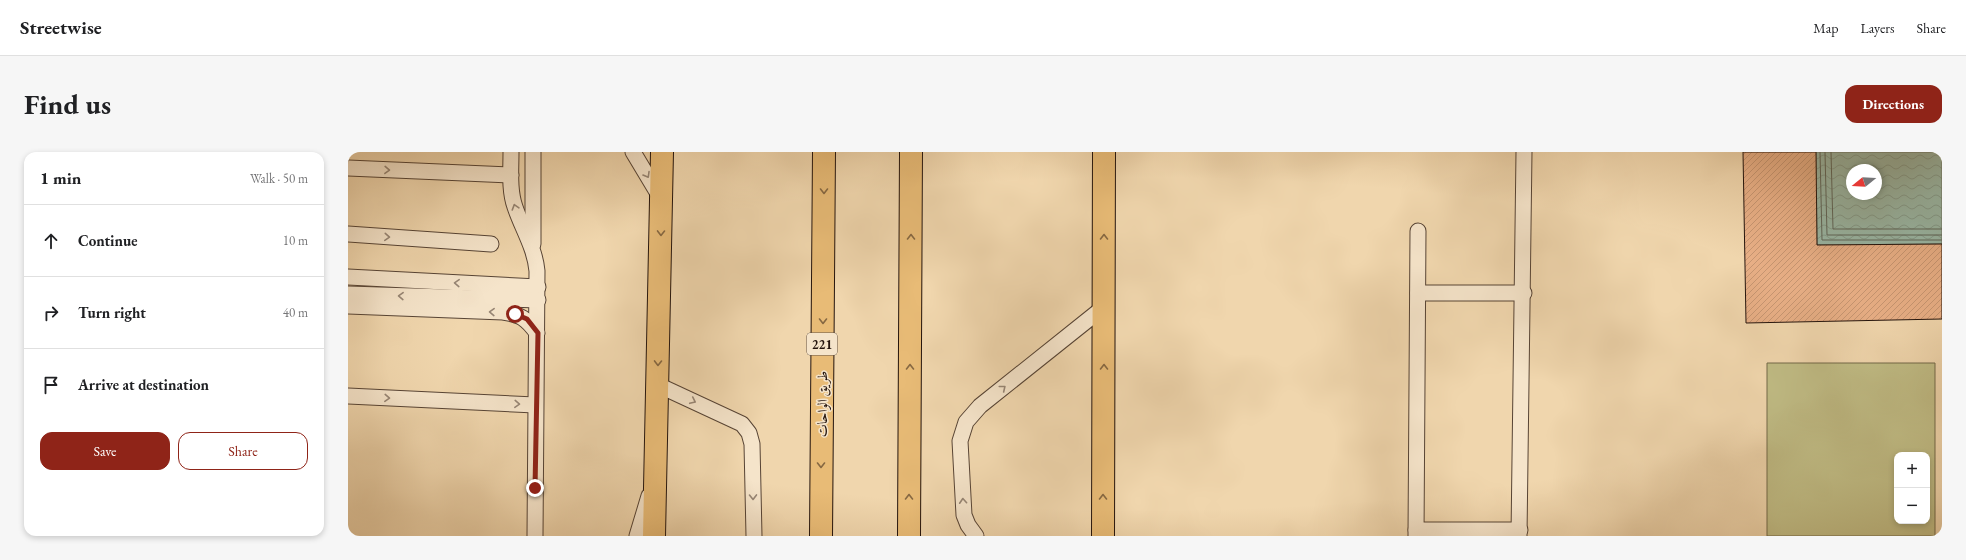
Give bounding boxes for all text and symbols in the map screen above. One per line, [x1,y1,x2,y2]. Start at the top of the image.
text: Streetwise [20,15,102,40]
text: Map [1813,19,1838,37]
text: Layers [1860,19,1895,37]
text: Share [1917,19,1946,37]
button: Directions [1845,85,1942,123]
text: Find us [24,86,111,122]
north arrow [1846,164,1882,200]
one-way arrow [384,166,390,174]
text: 1 min [40,167,81,189]
text: Walk · 50 m [250,170,308,187]
one-way arrow [643,171,650,178]
one-way arrow [819,188,828,194]
one-way arrow [511,204,520,211]
icon: ahead [40,230,62,252]
one-way arrow [656,230,665,236]
text: Continue [78,231,138,250]
text: 10 m [283,232,308,249]
one-way arrow [384,232,390,241]
one-way arrow [907,234,915,240]
one-way arrow [1100,234,1108,240]
one-way arrow [454,278,460,287]
one-way arrow [398,292,404,300]
icon: right [40,302,62,324]
text: Turn right [78,303,146,322]
text: 40 m [283,304,308,321]
route start [506,305,524,323]
one-way arrow [489,308,495,316]
one-way arrow [818,318,827,324]
road number: 221 [807,333,837,355]
one-way arrow [654,360,662,366]
one-way arrow [906,364,914,370]
one-way arrow [1100,364,1108,370]
street label: طريق الواحات [813,371,831,437]
icon: arrive [40,374,62,396]
text: Arrive at destination [78,375,209,394]
one-way arrow [998,386,1005,393]
one-way arrow [384,393,390,402]
one-way arrow [689,396,697,404]
one-way arrow [514,399,520,408]
button: Save [40,432,170,470]
button: Share [178,432,308,470]
map controls [1894,452,1930,524]
button: + [1894,452,1930,488]
one-way arrow [817,462,825,468]
route end [526,479,544,497]
button: − [1894,488,1930,524]
one-way arrow [749,494,757,500]
one-way arrow [905,494,913,500]
one-way arrow [1099,494,1107,500]
one-way arrow [958,498,967,504]

